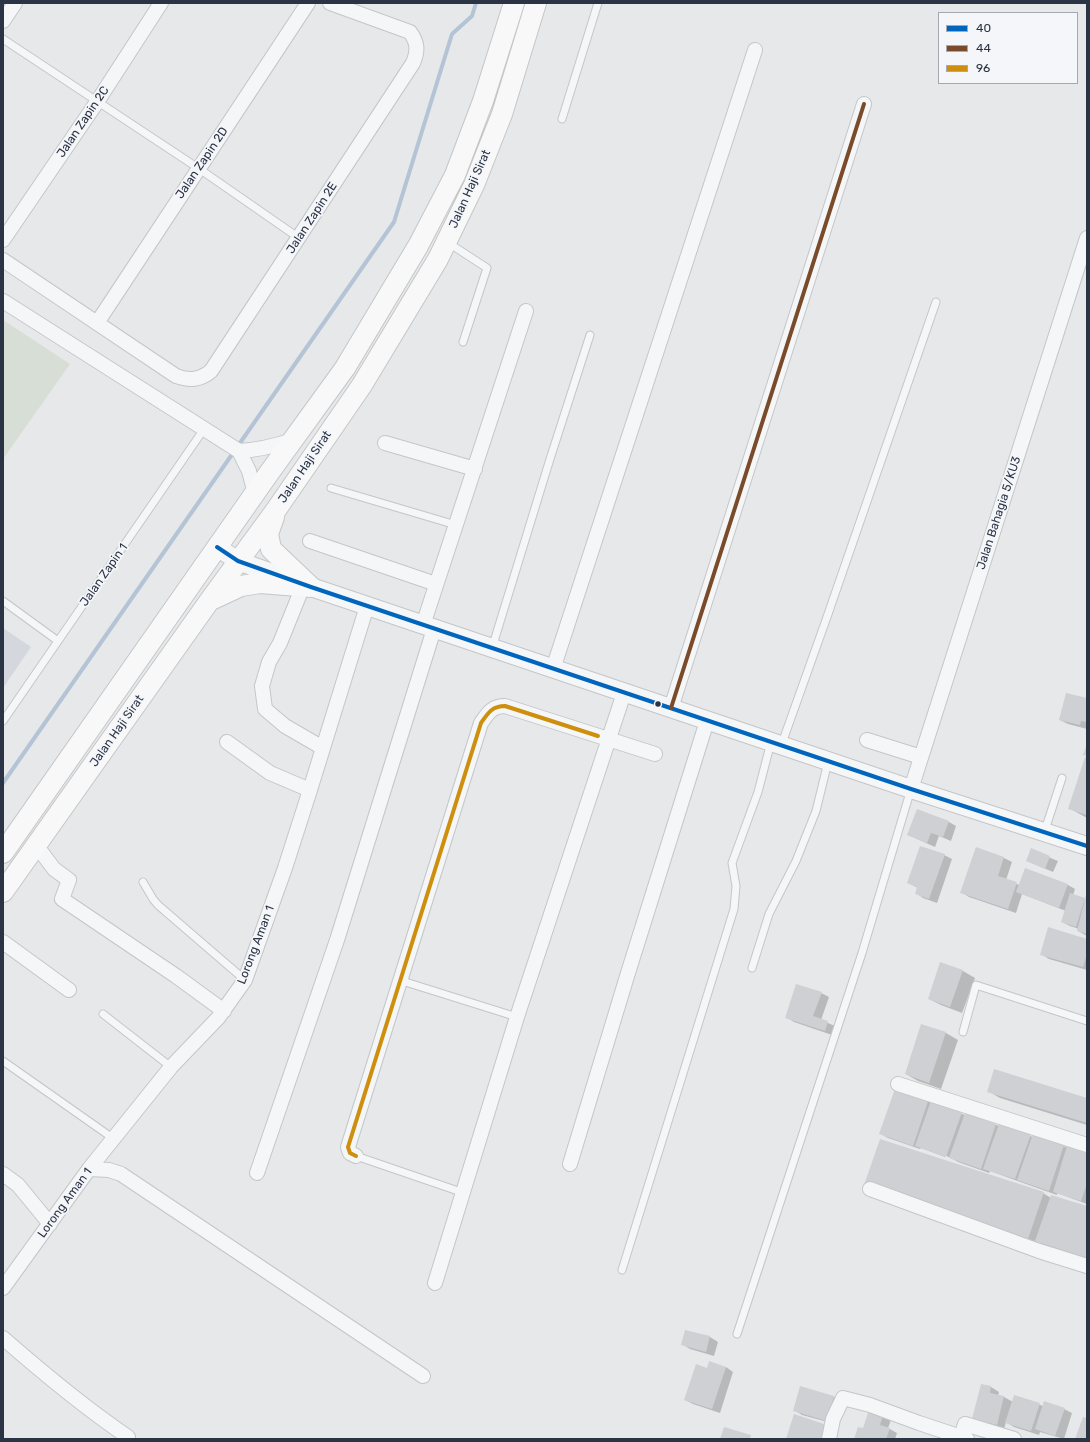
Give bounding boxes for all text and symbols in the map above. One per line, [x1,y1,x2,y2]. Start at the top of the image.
legend [938,12,1078,84]
text: 40 [976,21,991,35]
text: 44 [976,41,991,55]
text: 96 [976,61,990,75]
street label: Jalan Zapin 2C [54,84,112,160]
street label: Jalan Zapin 2D [173,124,231,202]
street label: Jalan Haji Sirat [446,148,494,230]
street label: Jalan Zapin 2E [284,180,340,256]
street label: Jalan Haji Sirat [275,428,335,506]
street label: Jalan Bahagia 5/KU3 [974,455,1024,571]
street label: Jalan Zapin 1 [77,541,131,609]
street label: Jalan Haji Sirat [87,692,147,770]
unlabelled marker [653,699,663,709]
street label: Lorong Aman 1 [234,904,278,986]
street label: Lorong Aman 1 [35,1165,95,1241]

